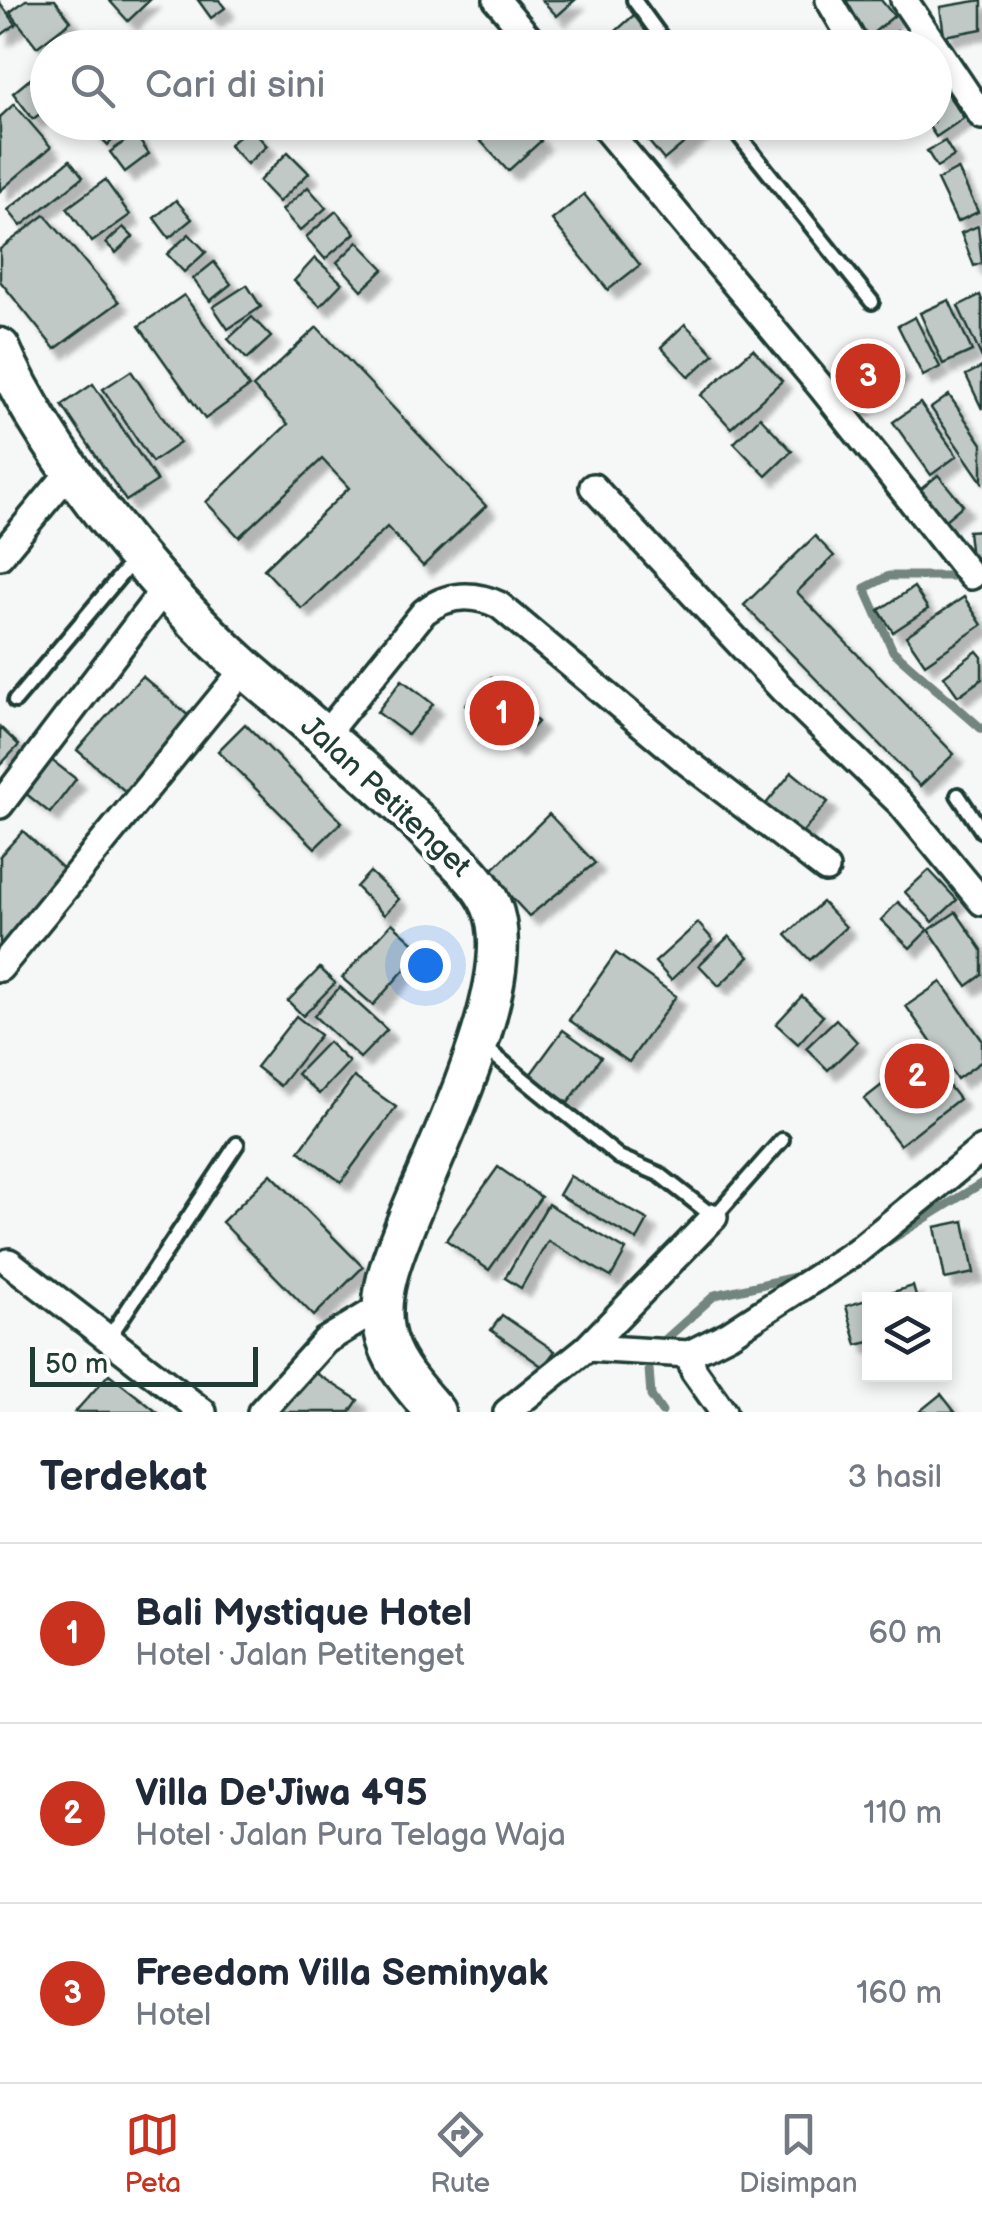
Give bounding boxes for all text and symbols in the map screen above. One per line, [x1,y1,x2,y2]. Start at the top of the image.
search box [30,30,952,140]
icon: search [65,58,120,113]
text: Cari di sini [145,63,325,108]
pin: 3 [836,338,900,414]
pin: 1 [470,676,534,750]
street label: Jalan Petitenget [293,709,478,885]
your location [400,940,451,991]
pin: 2 [884,1038,950,1114]
map controls [862,1292,952,1382]
button: layers [862,1292,952,1382]
scale bar [30,1342,258,1386]
text: 50 m [45,1348,108,1381]
text: Terdekat [40,1452,207,1503]
text: 3 hasil [847,1458,942,1497]
text: Bali Mystique Hotel [135,1591,472,1636]
text: 1 [66,1614,79,1653]
text: 60 m [869,1614,942,1653]
text: Hotel · Jalan Petitenget [135,1636,465,1675]
text: Villa De'Jiwa 495 [135,1771,428,1816]
text: 2 [63,1794,82,1833]
text: 110 m [863,1794,942,1833]
text: Hotel · Jalan Pura Telaga Waja [135,1816,566,1855]
text: Freedom Villa Seminyak [135,1951,548,1996]
text: 3 [63,1974,82,2013]
text: 160 m [856,1974,942,2013]
text: Hotel [135,1996,211,2035]
tab: Peta [125,2107,181,2200]
tab: Rute [430,2107,490,2200]
tab: Disimpan [739,2107,858,2200]

